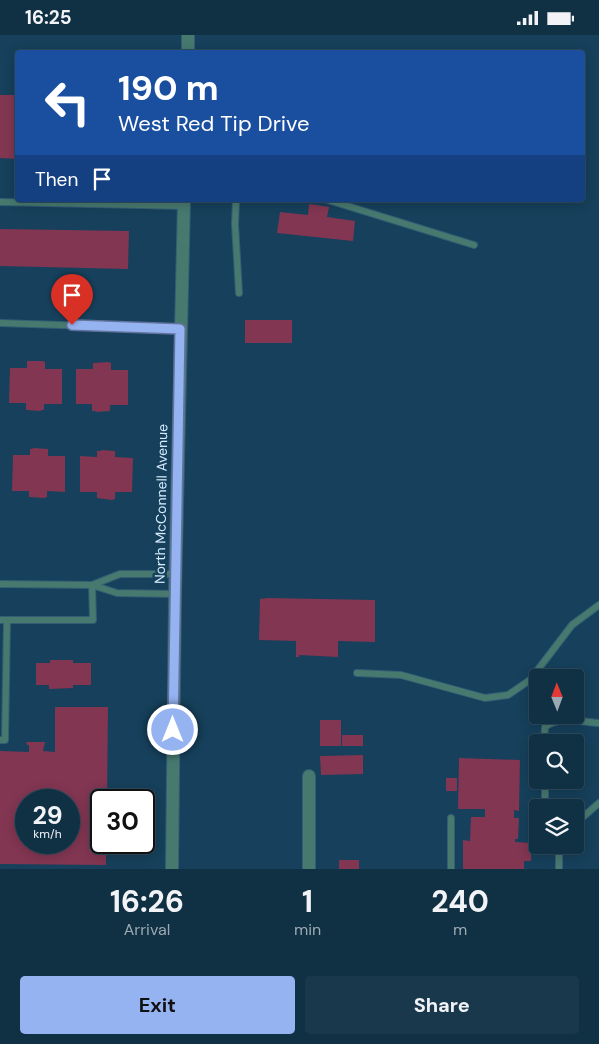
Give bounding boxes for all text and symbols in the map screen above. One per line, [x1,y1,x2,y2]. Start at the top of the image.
text: 16:25 [25,5,72,30]
text: 190 m [118,65,219,111]
icon: left [35,70,100,135]
text: West Red Tip Drive [118,109,310,138]
icon: arrive [88,165,116,193]
text: Then [35,167,78,192]
pin [51,274,93,325]
icon: arrive [58,281,86,309]
street label: North McConnell Avenue [151,424,171,584]
north arrow [529,669,584,724]
map controls [529,669,584,854]
position arrow [146,703,198,755]
button: search [529,734,584,789]
speed limit sign: 30 [90,789,155,854]
text: 29 [32,799,63,832]
button: layers [529,799,584,854]
text: km/h [33,826,62,842]
text: 16:26 [110,882,184,921]
text: 1 [302,882,313,921]
text: 240 [431,882,489,921]
text: Arrival [124,919,170,940]
text: min [294,919,321,940]
text: m [453,919,467,940]
button: Exit [20,976,295,1034]
button: Share [305,976,579,1034]

